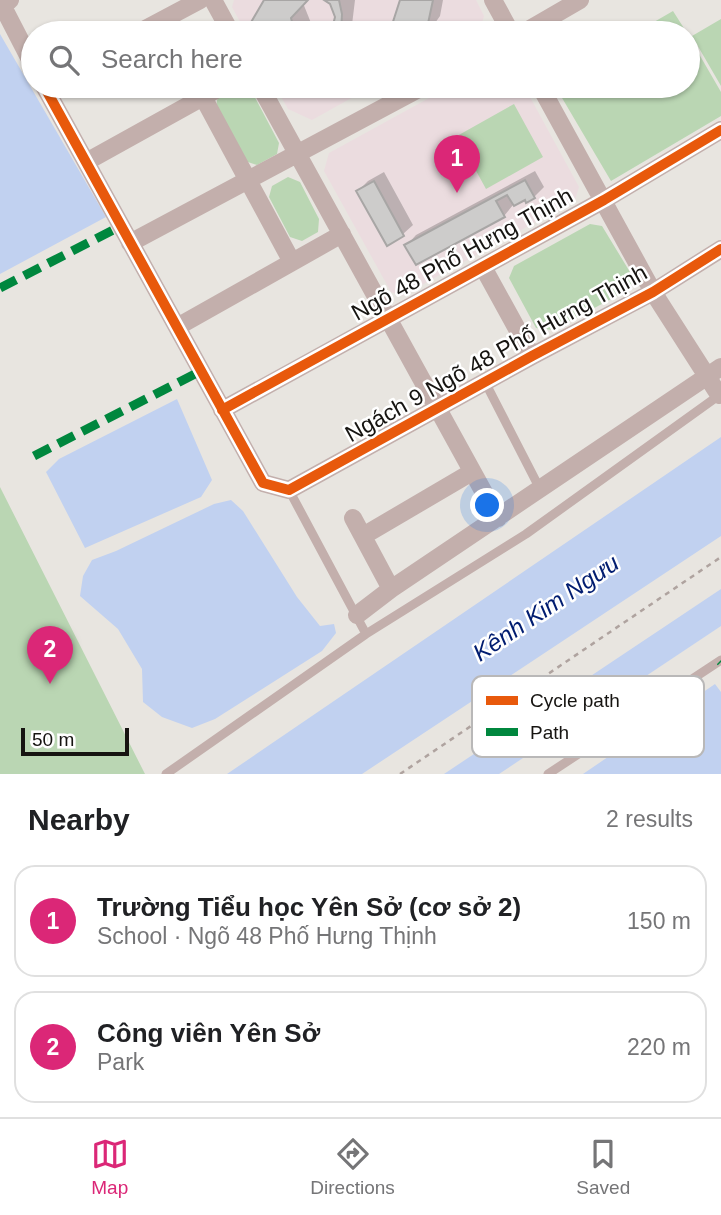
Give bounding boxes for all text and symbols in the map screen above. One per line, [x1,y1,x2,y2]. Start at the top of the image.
search box [21,21,700,98]
icon: search [45,41,83,79]
text: Search here [101,44,243,74]
pin: 1 [434,135,480,193]
street label: Ngõ 48 Phố Hưng Thịnh [347,182,577,326]
street label: Ngách 9 Ngõ 48 Phố Hưng Thịnh [341,259,651,447]
your location [470,488,504,522]
water label: Kênh Kim Ngưu [468,549,624,666]
pin: 2 [27,626,73,684]
legend [472,676,704,757]
text: Cycle path [530,690,620,711]
text: Path [530,722,569,743]
scale bar [21,725,130,757]
text: 50 m [32,729,74,750]
text: Nearby [28,803,130,836]
text: 2 results [606,806,693,832]
text: Trường Tiểu học Yên Sở (cơ sở 2) [97,892,521,922]
text: 1 [47,908,59,934]
text: 150 m [627,908,691,934]
text: School · Ngõ 48 Phố Hưng Thịnh [97,923,437,949]
text: Công viên Yên Sở [97,1018,320,1048]
text: 2 [47,1034,59,1060]
text: 220 m [627,1034,691,1060]
text: Park [97,1049,144,1075]
tab: Map [91,1135,129,1199]
tab: Directions [310,1135,395,1199]
tab: Saved [576,1135,630,1199]

